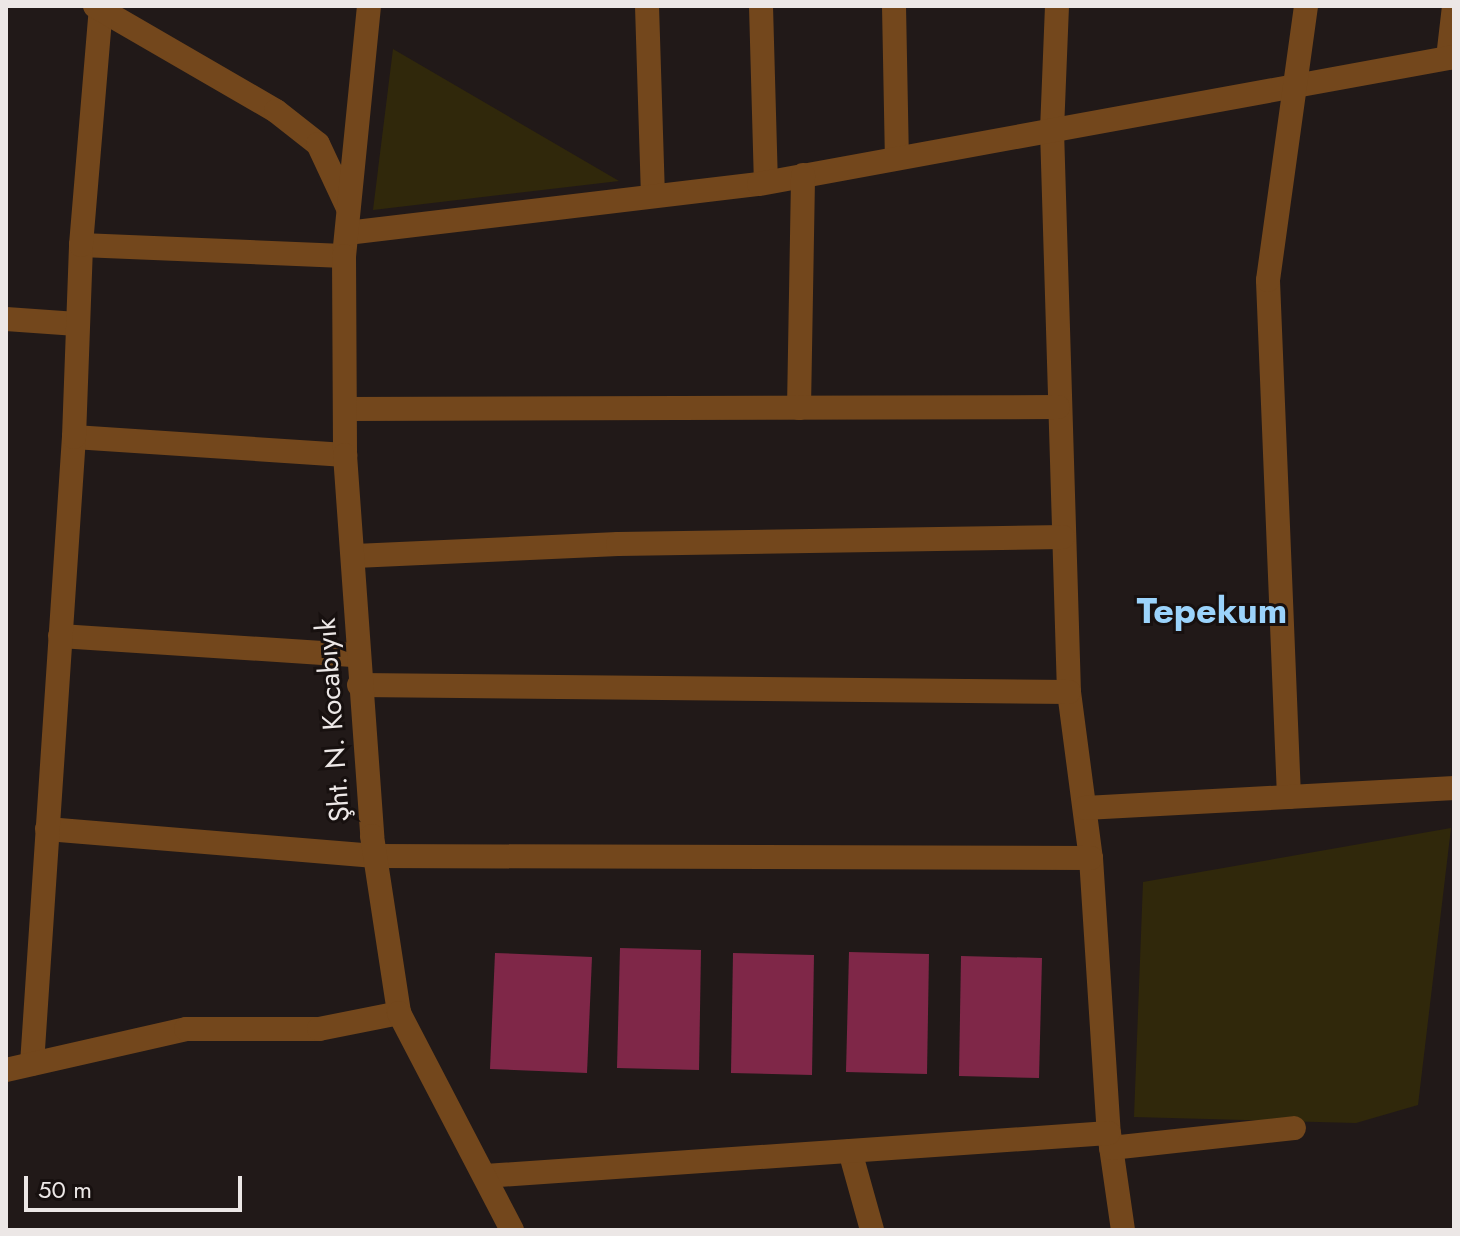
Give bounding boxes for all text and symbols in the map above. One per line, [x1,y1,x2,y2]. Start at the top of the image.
district label: Tepekum [1137,589,1287,633]
street label: Şht. N. Kocabıyık [309,617,357,823]
scale bar [28,1160,246,1210]
text: 50 m [38,1172,92,1207]

